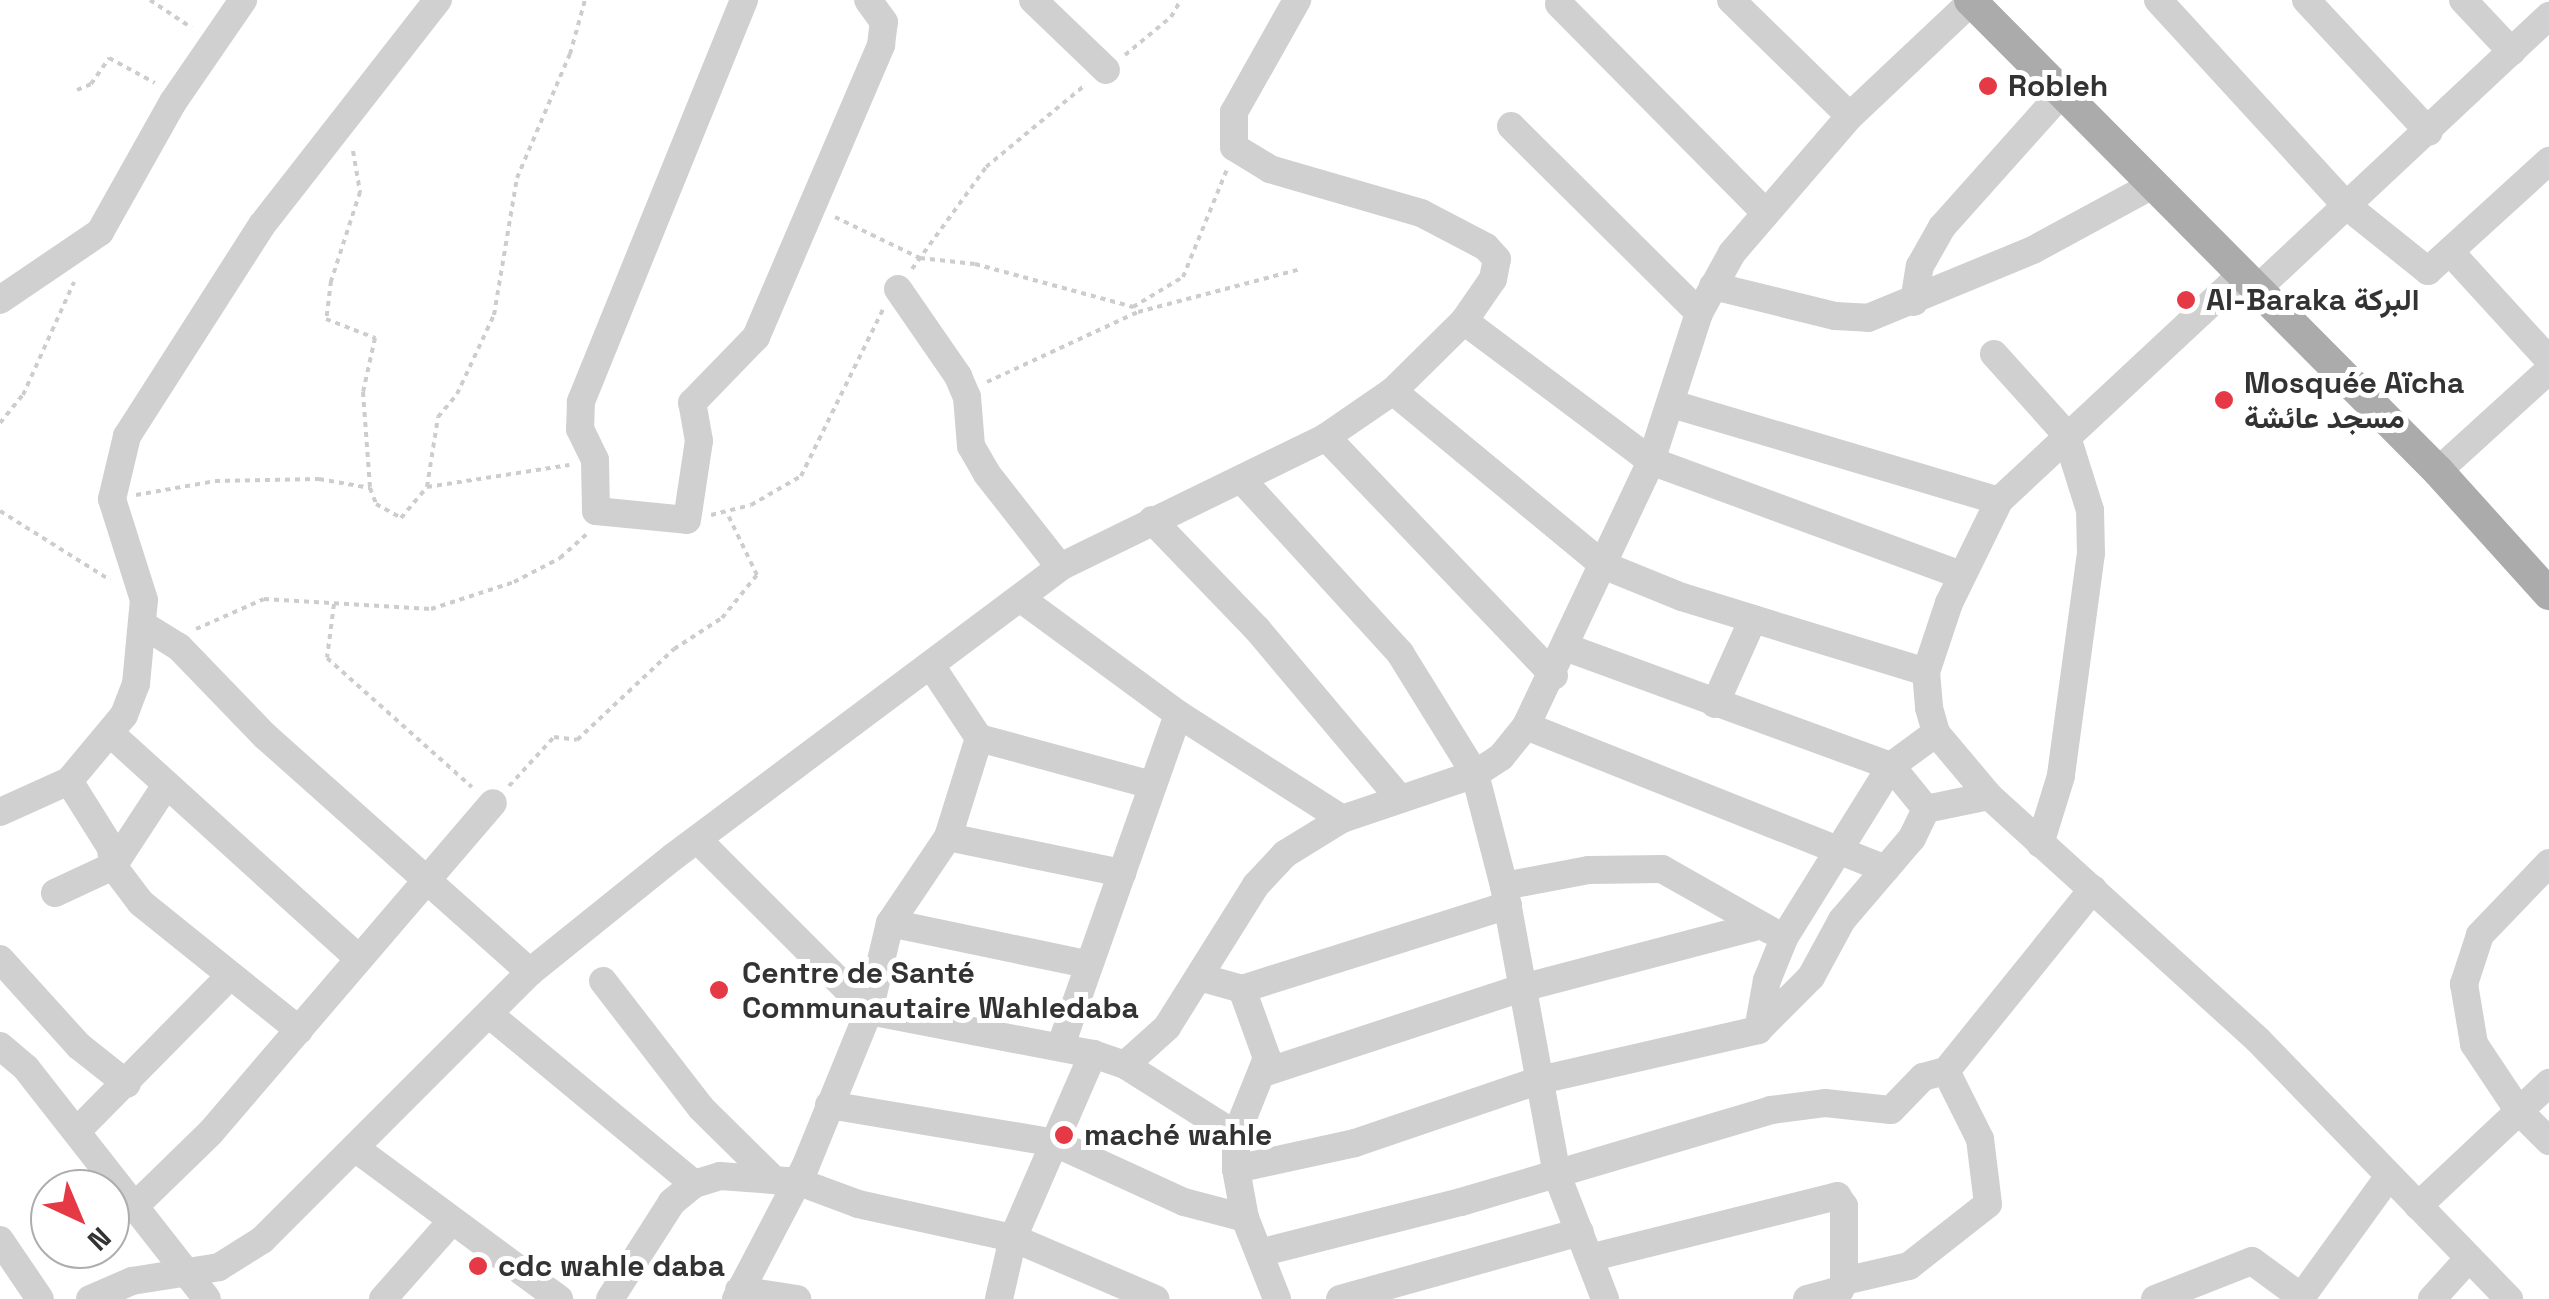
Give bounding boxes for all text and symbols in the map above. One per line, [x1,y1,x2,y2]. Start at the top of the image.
place label: Robleh [2008,68,2108,104]
marker: Robleh [1977,75,1999,97]
place label: Al-Baraka البركة [2206,282,2420,318]
marker: Al-Baraka البركة [2175,289,2197,311]
place label: Mosquée Aïcha مسجد عائشة [2244,365,2465,436]
marker: Mosquée Aïcha مسجد عائشة [2213,389,2235,411]
place label: Centre de Santé Communautaire Wahledaba [742,955,1139,1026]
marker: Centre de Santé Communautaire Wahledaba [706,977,732,1003]
place label: maché wahle [1084,1117,1272,1153]
marker: maché wahle [1053,1124,1075,1146]
north arrow [30,1169,130,1269]
text: N [80,1220,119,1259]
place label: cdc wahle daba [498,1248,725,1284]
marker: cdc wahle daba [467,1255,489,1277]

